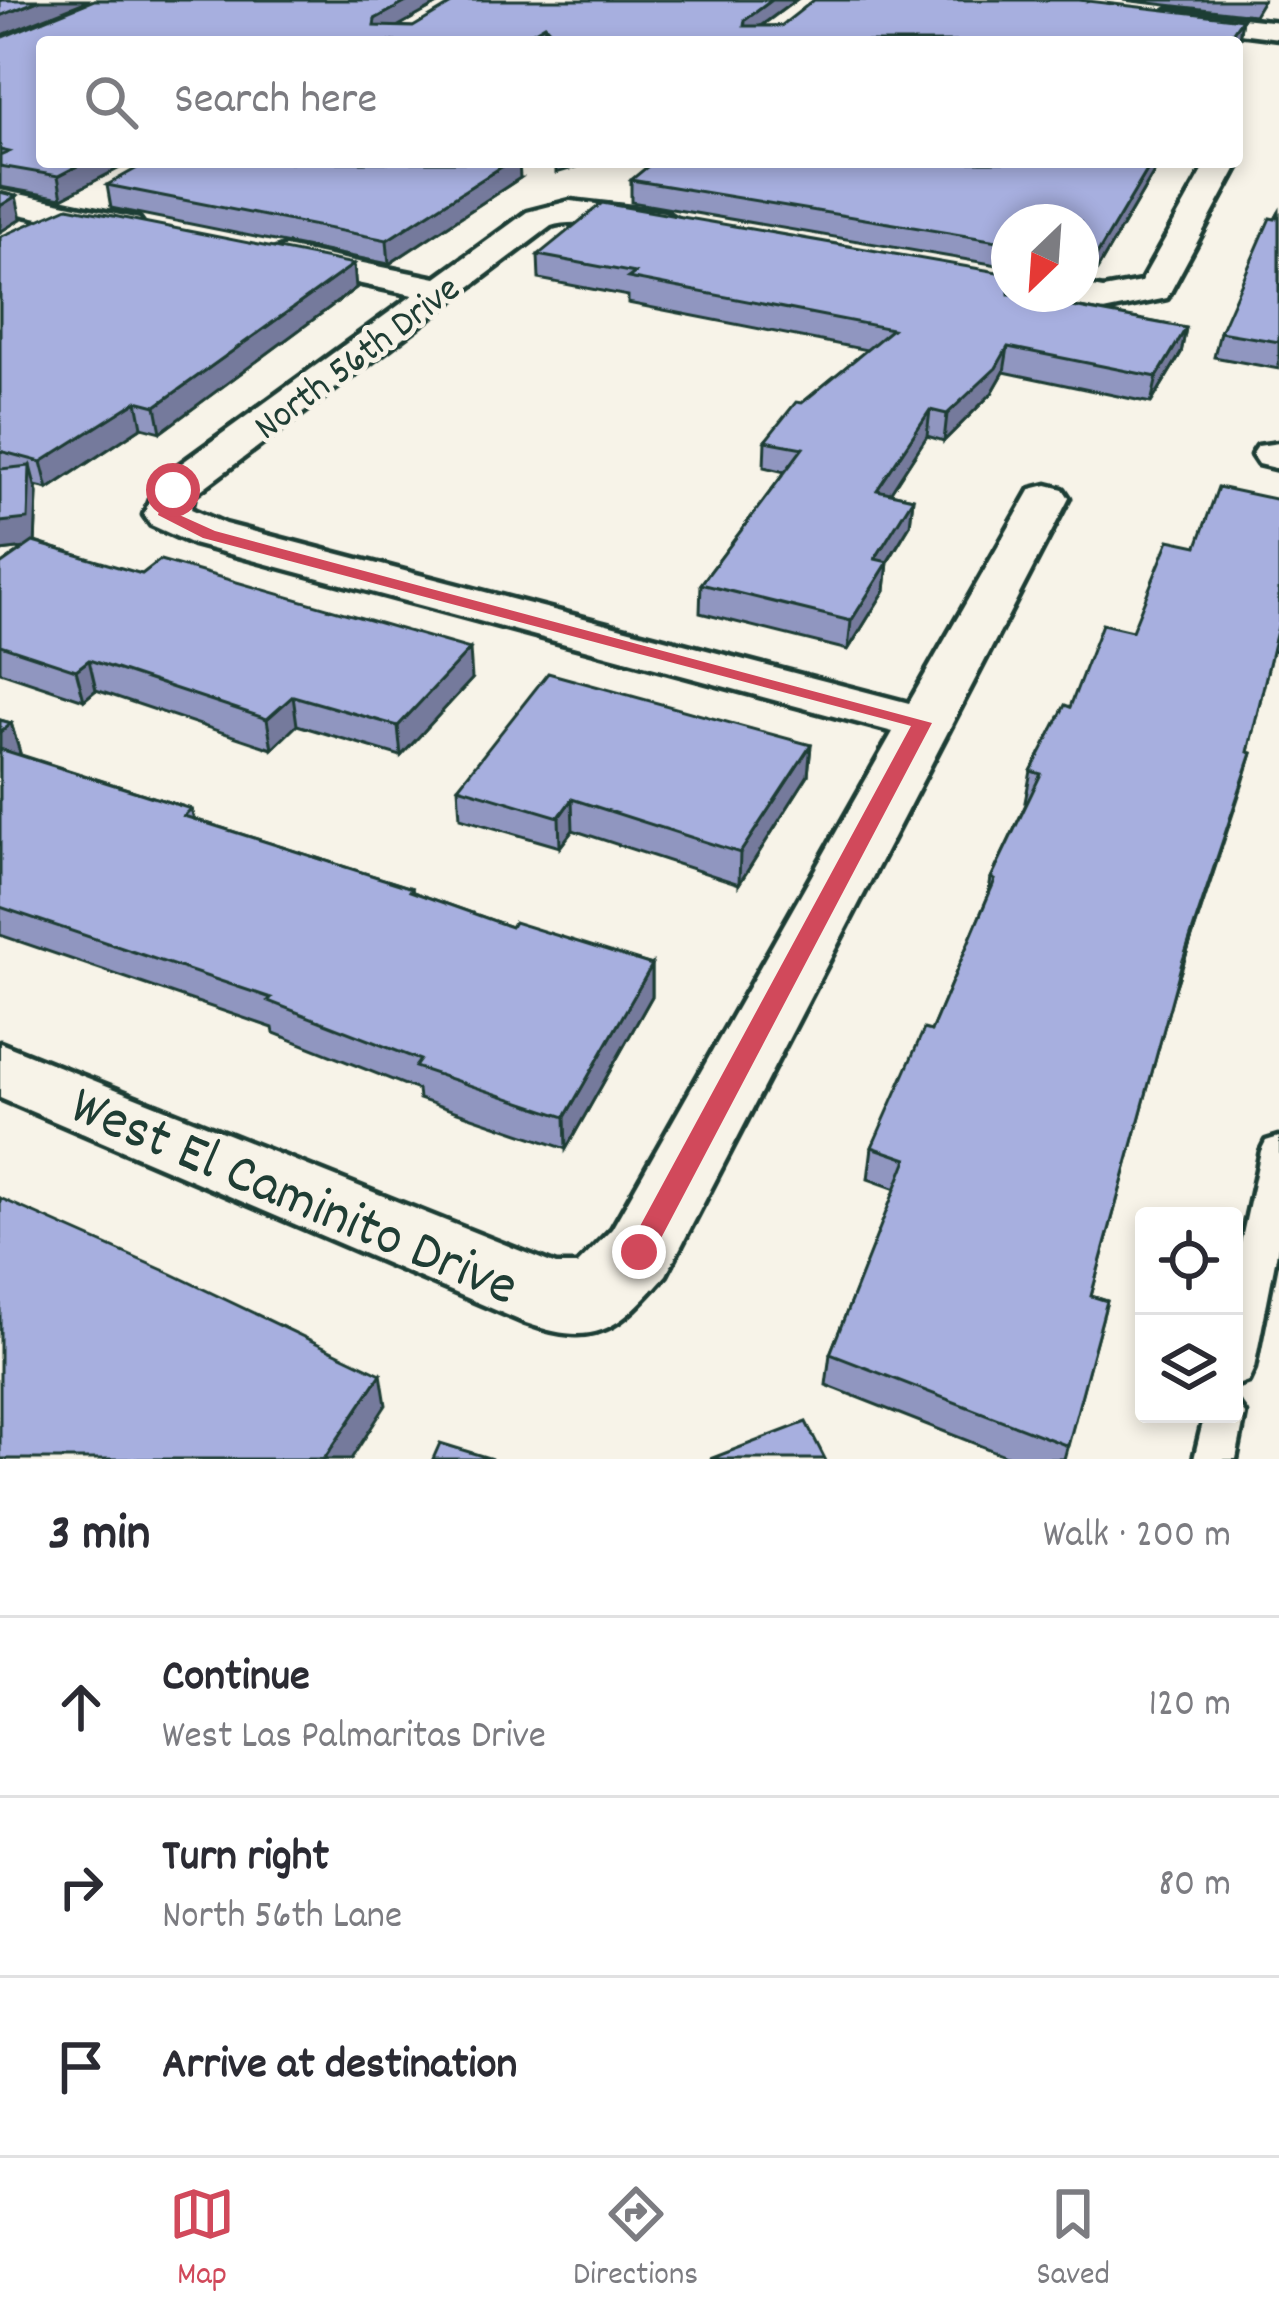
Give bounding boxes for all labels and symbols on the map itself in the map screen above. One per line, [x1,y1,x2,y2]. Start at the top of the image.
north arrow [991,204,1099,312]
street label: North 56th Drive [244,264,474,456]
route start [146,463,200,517]
street label: West El Caminito Drive [56,1069,529,1332]
route end [612,1225,666,1279]

